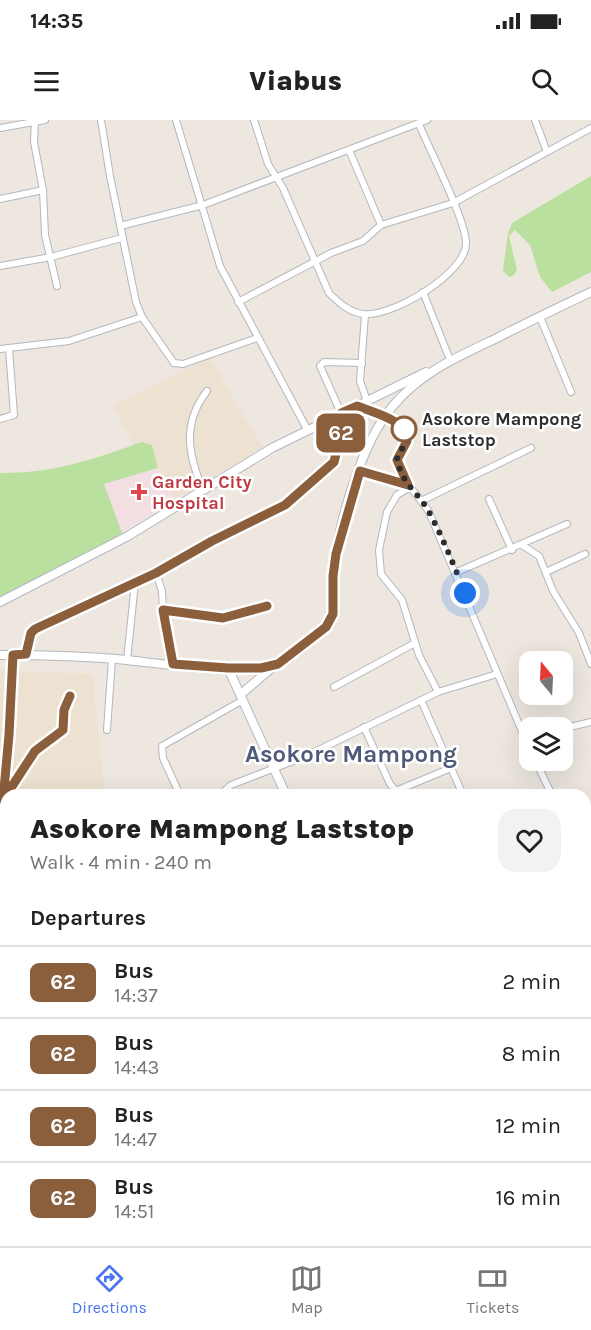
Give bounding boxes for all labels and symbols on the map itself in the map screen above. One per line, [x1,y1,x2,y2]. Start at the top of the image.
place label: Asokore Mampong Laststop [422,408,582,451]
line badge: 62 [314,414,368,452]
marker: Asokore Mampong Laststop [391,416,417,442]
place label: Garden City Hospital [152,471,252,514]
marker: Garden City Hospital [130,483,148,501]
your location [450,578,480,608]
north arrow [519,651,573,705]
district label: Asokore Mampong [245,740,457,768]

